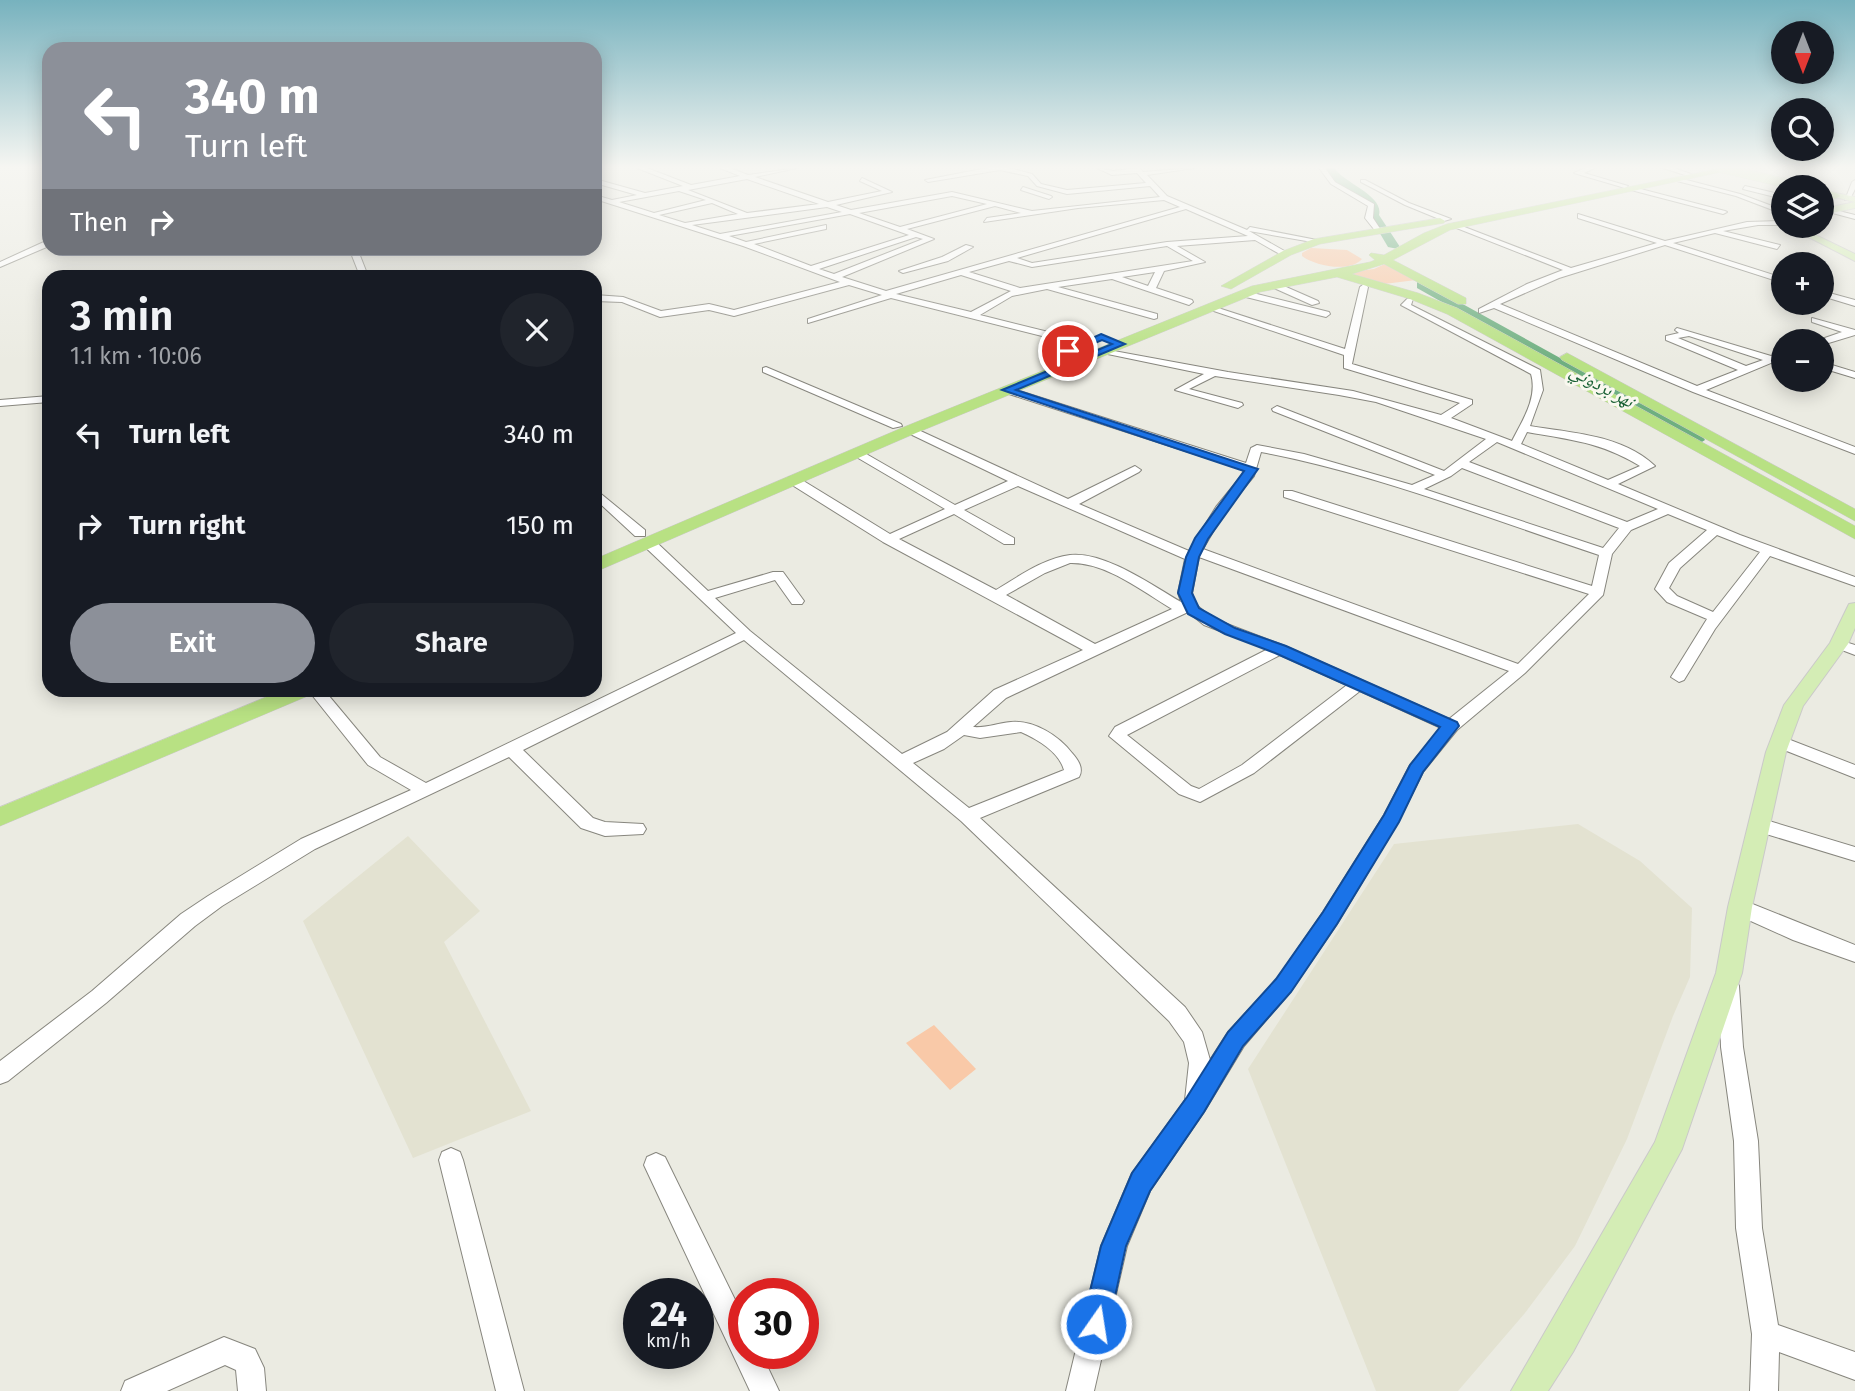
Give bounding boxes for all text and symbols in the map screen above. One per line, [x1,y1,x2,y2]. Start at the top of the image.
north arrow [1771,21,1834,84]
map controls [1771,21,1834,392]
text: 340 m [185,67,320,126]
icon: left [70,70,161,161]
button: search [1771,98,1834,161]
text: Turn left [185,127,307,165]
button: layers [1771,175,1834,238]
icon: right [142,203,180,241]
text: Then [70,207,128,238]
button: + [1771,252,1834,315]
text: 3 min [70,291,174,341]
button: close [500,293,574,367]
pin [1038,321,1098,381]
button: − [1771,329,1834,392]
icon: arrive [1049,332,1087,370]
text: 1.1 km · 10:06 [70,342,202,370]
water label: نهر بردوني [1565,360,1640,417]
icon: left [70,416,108,454]
text: Turn left [129,419,230,450]
text: 340 m [504,419,574,450]
icon: right [70,507,108,545]
text: Turn right [129,510,246,541]
text: 150 m [506,510,574,541]
button: Exit [70,603,315,683]
button: Share [329,603,574,683]
speed limit sign: 30 [728,1278,819,1369]
position arrow [1059,1287,1133,1361]
text: 24 [650,1293,687,1335]
text: km/h [646,1330,691,1352]

